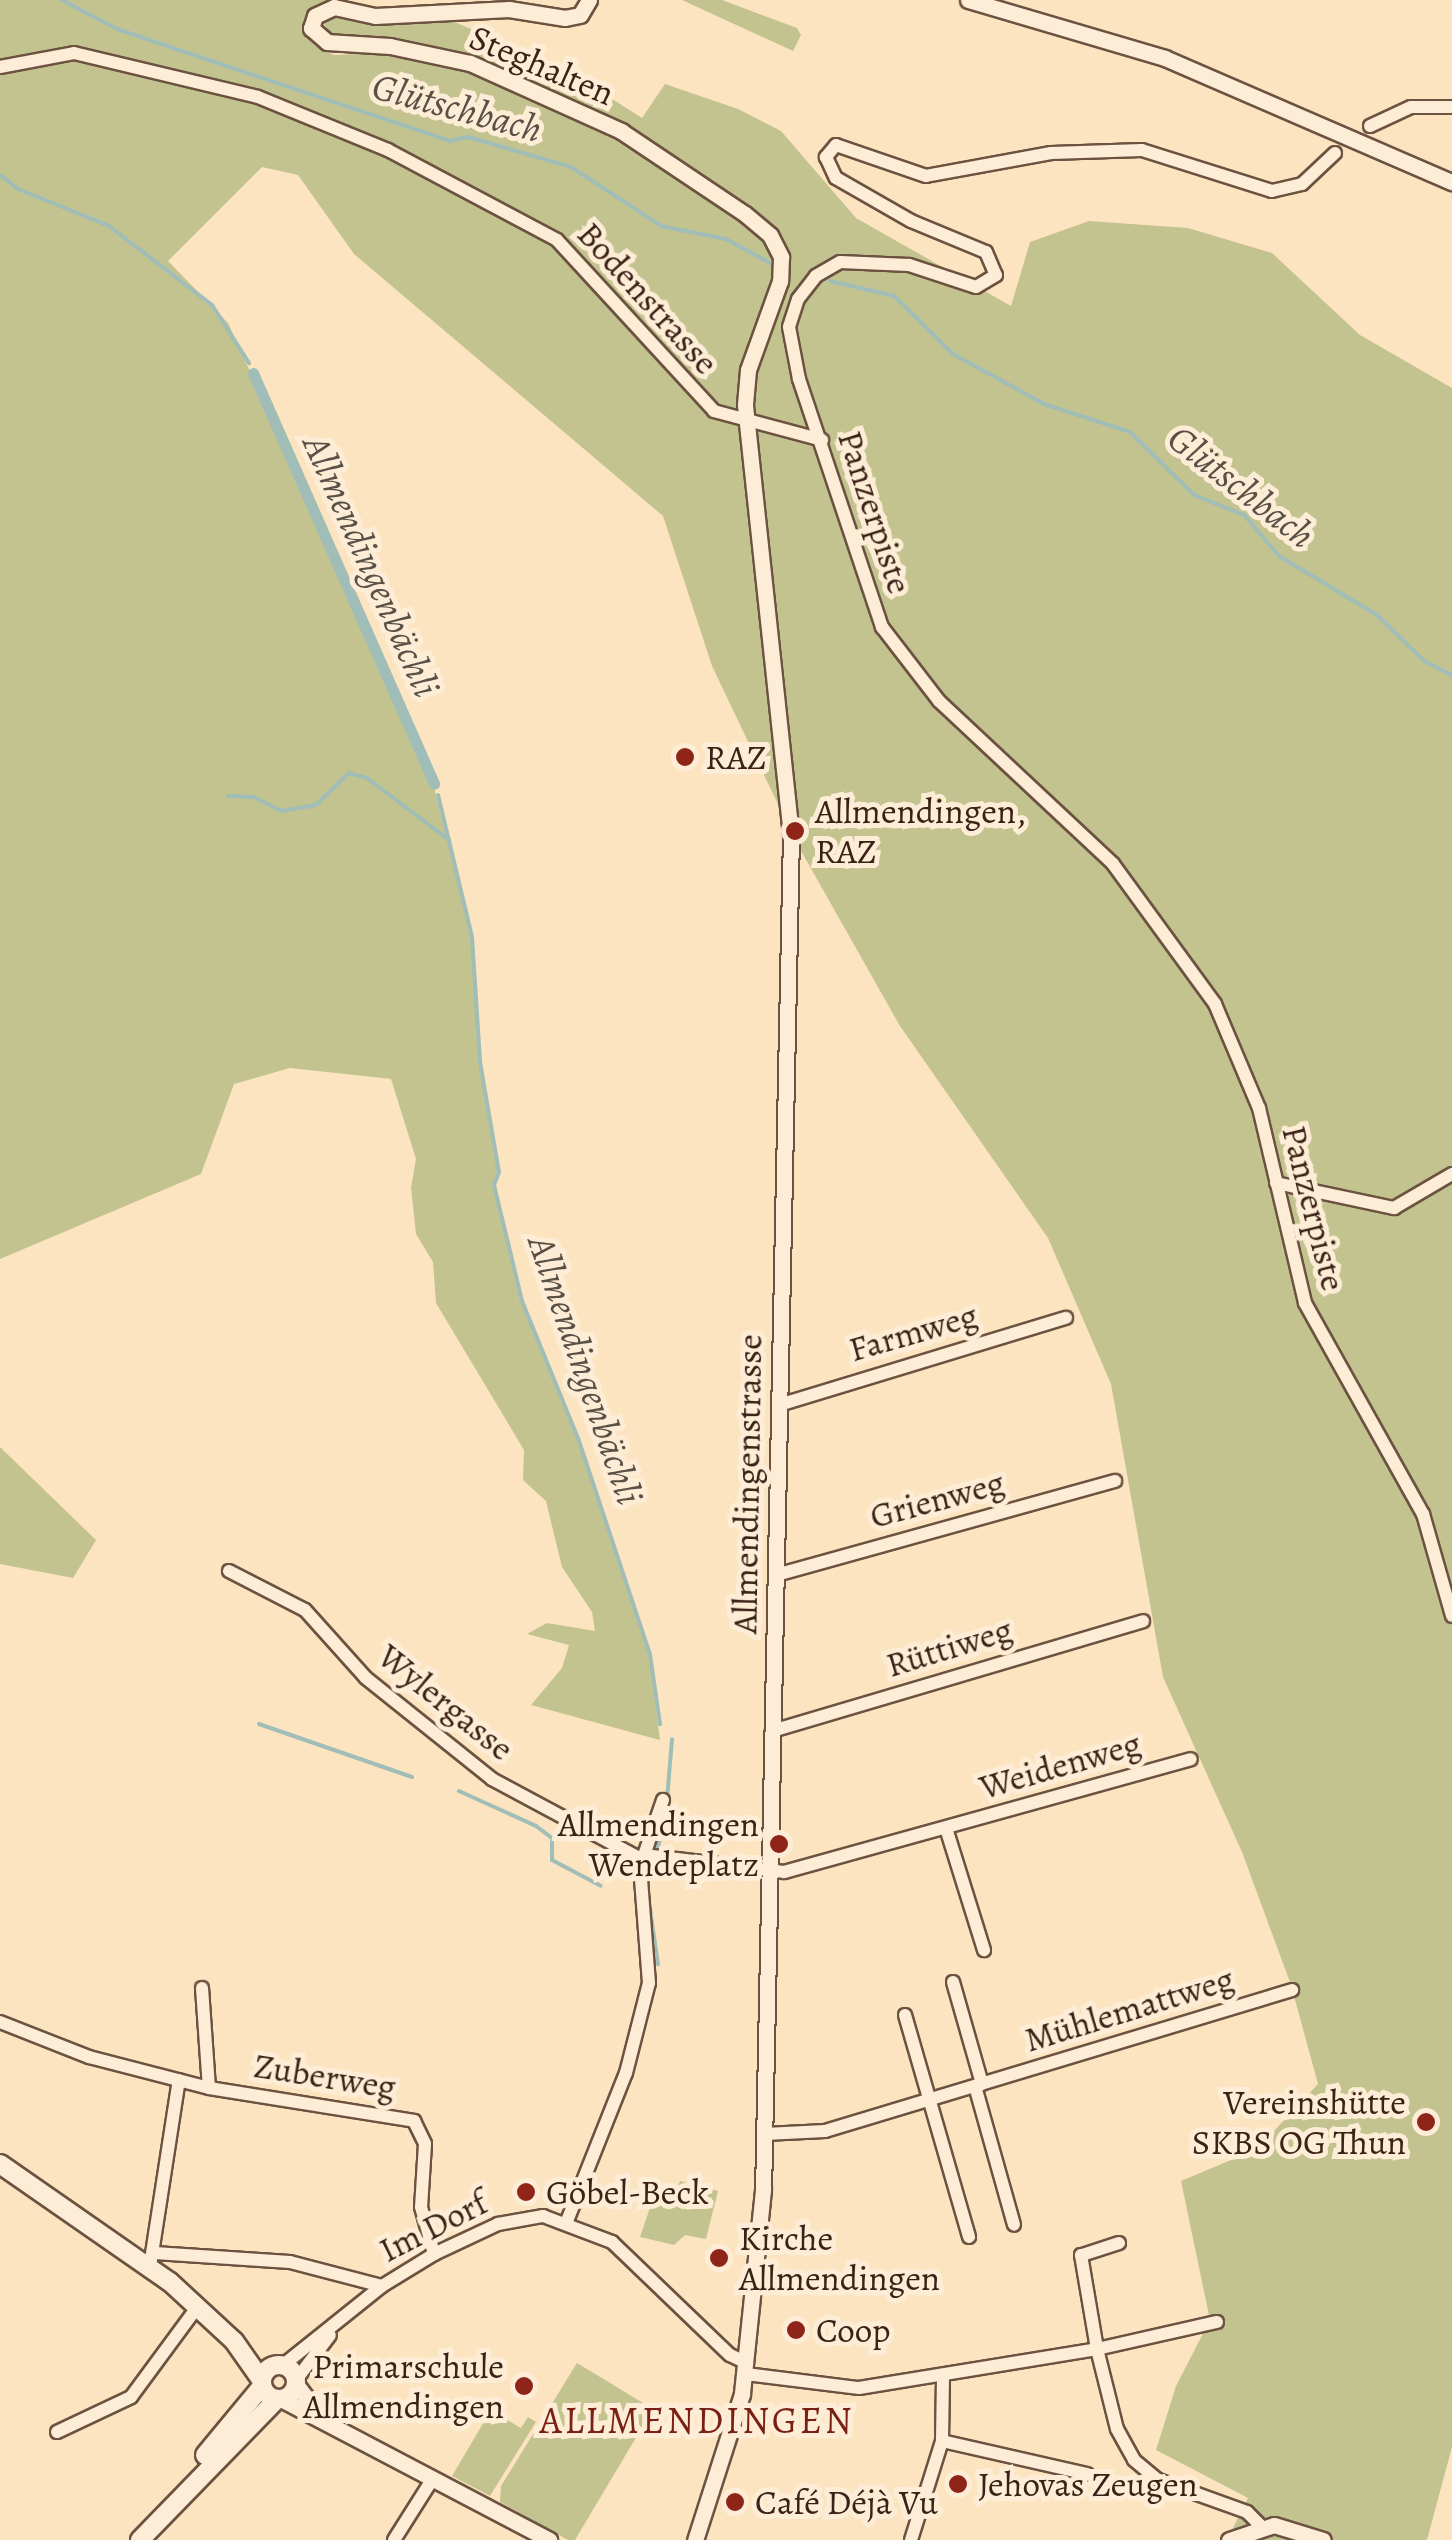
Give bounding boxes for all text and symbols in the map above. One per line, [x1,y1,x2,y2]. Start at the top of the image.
street label: Steghalten [463,16,621,114]
water label: Glütschbach [367,63,547,153]
street label: Bodenstrasse [569,213,727,383]
water label: Glütschbach [1158,416,1324,558]
street label: Panzerpiste [829,425,921,599]
water label: Allmendingenbächli [293,428,449,704]
place label: RAZ [705,736,767,778]
marker: RAZ [674,746,696,768]
place label: Allmendingen, RAZ [815,790,1026,872]
marker: Allmendingen, RAZ [784,820,806,842]
street label: Panzerpiste [1273,1121,1355,1295]
water label: Allmendingenbächli [518,1229,652,1511]
street label: Farmweg [844,1294,982,1370]
street label: Allmendingenstrasse [723,1334,771,1634]
street label: Grienweg [865,1461,1009,1537]
street label: Rüttiweg [881,1608,1017,1686]
street label: Wylergasse [370,1635,522,1769]
street label: Weidenweg [975,1722,1145,1808]
place label: Allmendingen Wendeplatz [558,1803,759,1885]
marker: Allmendingen Wendeplatz [768,1833,790,1855]
street label: Mühlemattweg [1019,1957,1239,2061]
street label: Zuberweg [251,2044,399,2108]
place label: Vereinshütte SKBS OG Thun [1192,2081,1406,2163]
marker: Vereinshütte SKBS OG Thun [1415,2111,1437,2133]
place label: Göbel-Beck [546,2171,709,2213]
street label: Im Dorf [372,2181,494,2271]
marker: Göbel-Beck [515,2181,537,2203]
place label: Kirche Allmendingen [739,2217,940,2299]
marker: Kirche Allmendingen [708,2247,730,2269]
place label: Coop [816,2309,891,2351]
marker: Coop [785,2319,807,2341]
place label: Primarschule Allmendingen [303,2345,504,2427]
marker: Primarschule Allmendingen [513,2375,535,2397]
district label: ALLMENDINGEN [540,2398,854,2444]
place label: Jehovas Zeugen [978,2463,1198,2505]
marker: Jehovas Zeugen [947,2473,969,2495]
place label: Café Déjà Vu [755,2481,938,2523]
marker: Café Déjà Vu [724,2491,746,2513]

